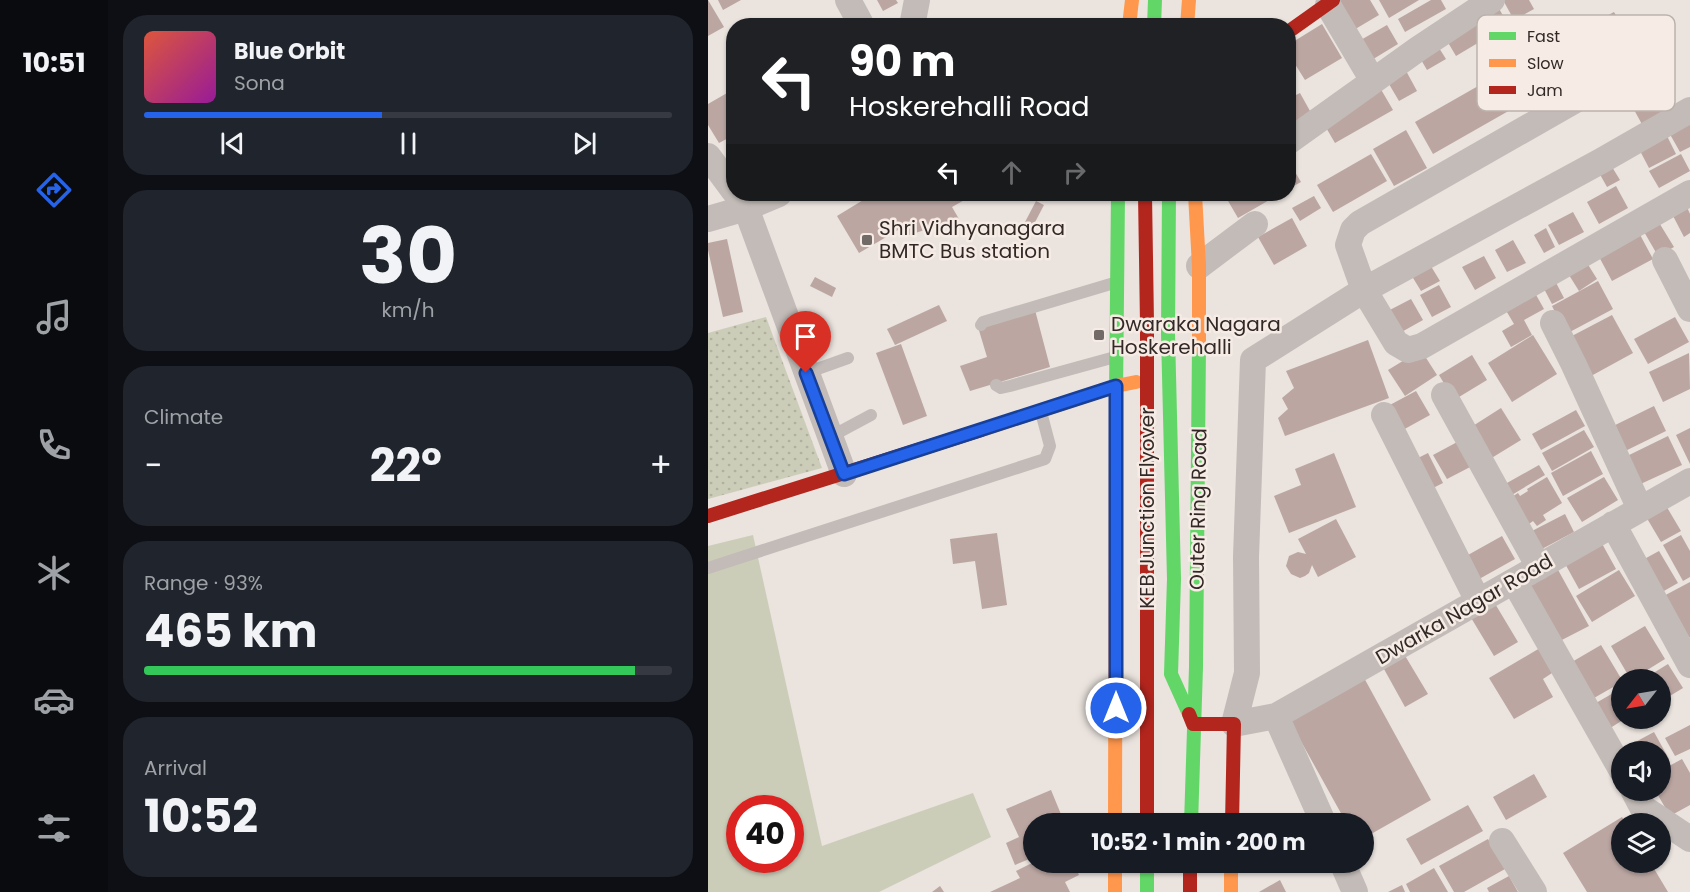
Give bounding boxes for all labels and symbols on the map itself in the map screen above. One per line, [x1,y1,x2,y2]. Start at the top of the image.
legend [1477,15,1675,111]
text: Fast [1527,25,1560,48]
text: Slow [1527,52,1564,75]
text: Jam [1527,79,1563,102]
place label: Shri Vidhyanagara BMTC Bus station [879,214,1065,265]
marker: Shri Vidhyanagara BMTC Bus station [860,233,874,247]
place label: Dwaraka Nagara Hoskerehalli [1111,310,1281,361]
pin [780,311,831,373]
marker: Dwaraka Nagara Hoskerehalli [1092,328,1106,342]
street label: KEB Junction Flyover [1133,407,1161,609]
street label: Outer Ring Road [1183,428,1213,590]
street label: Dwarka Nagar Road [1370,547,1558,671]
north arrow [1611,669,1671,729]
position arrow [1084,676,1148,740]
speed limit sign: 40 [726,795,804,873]

